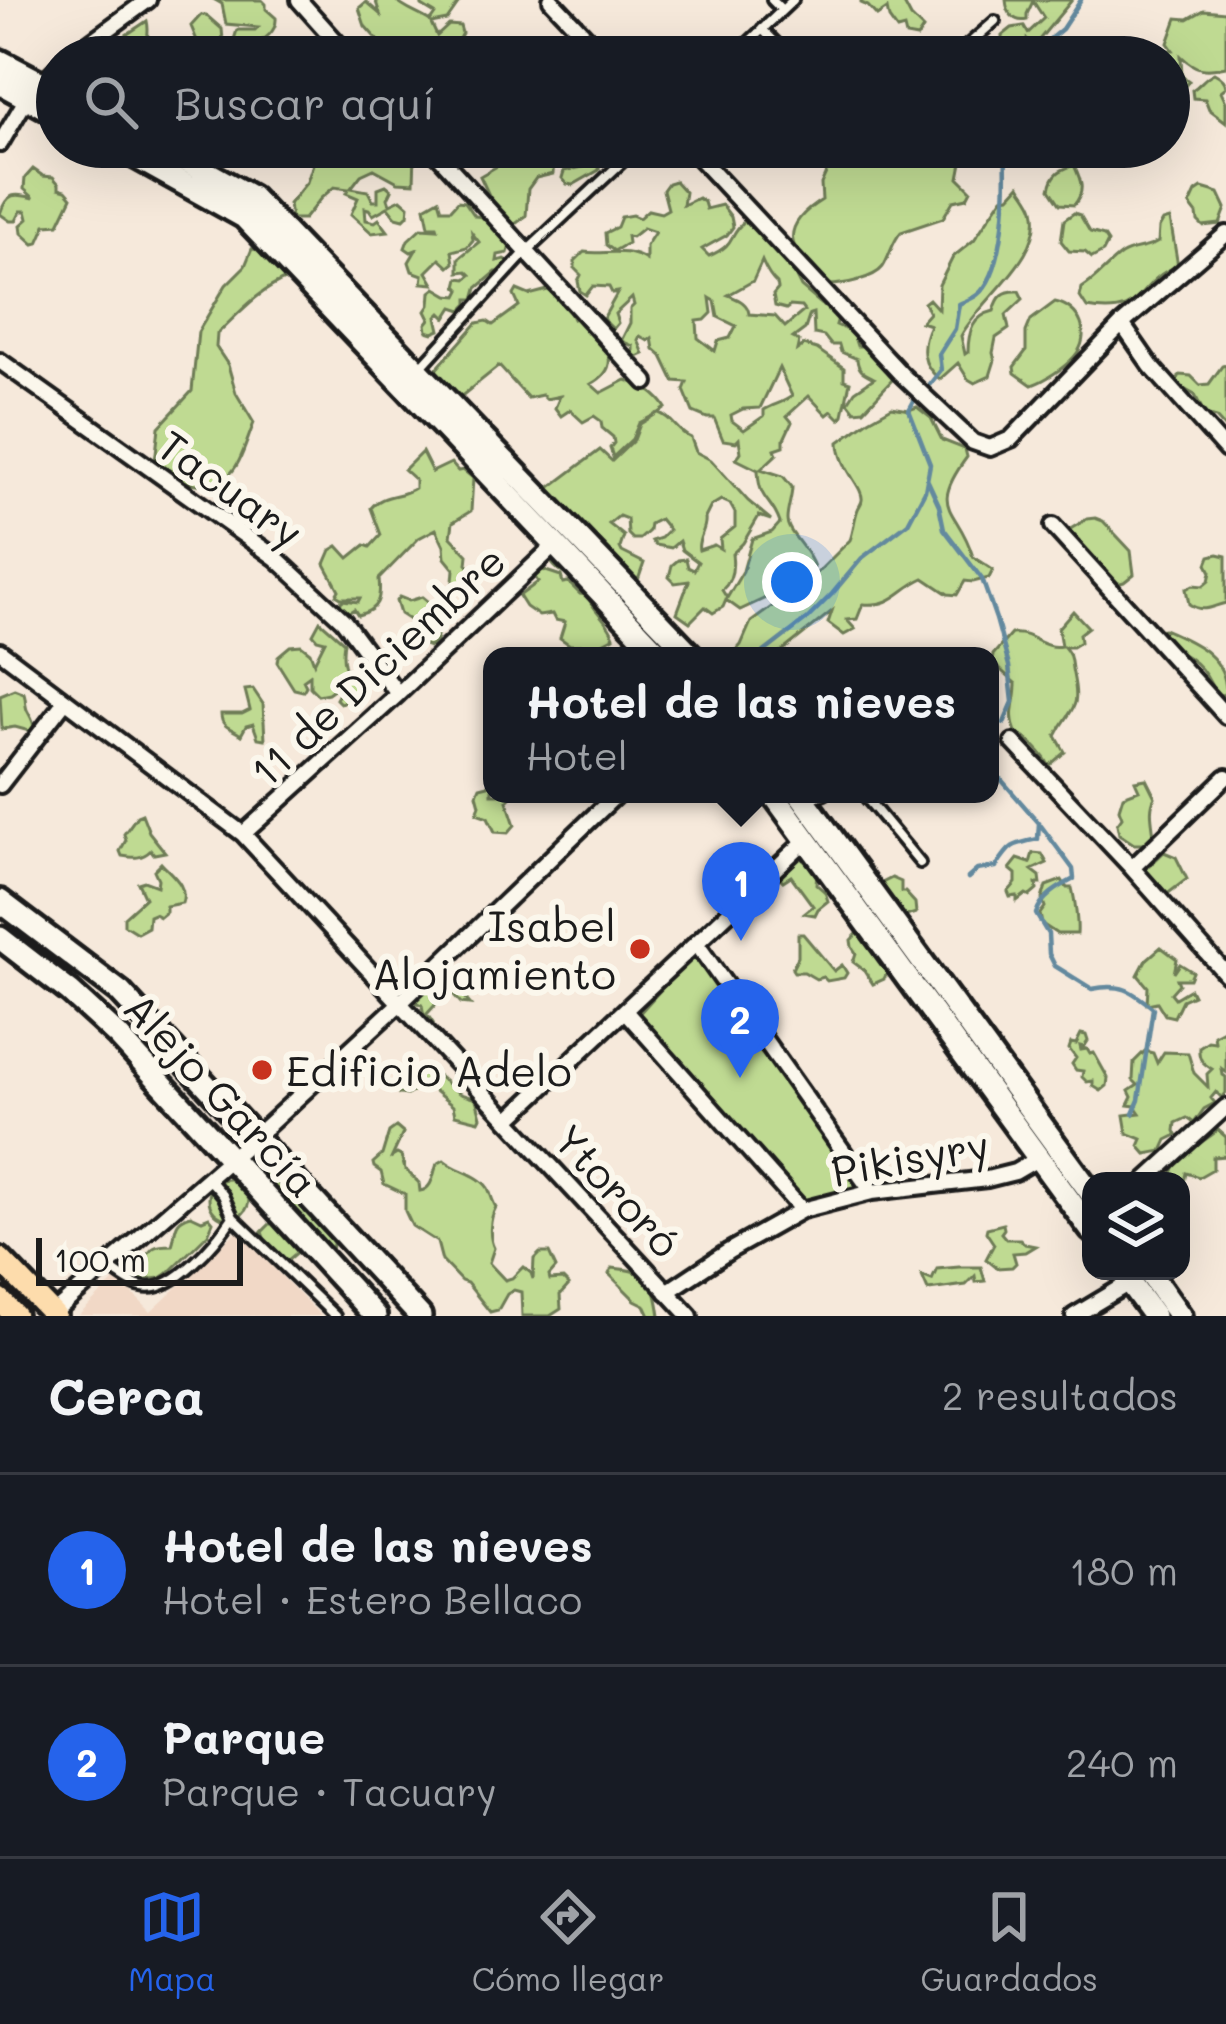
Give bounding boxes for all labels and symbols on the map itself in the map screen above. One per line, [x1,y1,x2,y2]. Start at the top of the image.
street label: Tacuary [148,417,314,559]
street label: 11 de Diciembre [238,532,516,798]
your location [762,552,822,612]
pin: 1 [702,842,780,941]
place label: Isabel Alojamiento [372,898,616,1001]
marker: Isabel Alojamiento [627,936,653,962]
pin: 2 [701,979,779,1078]
street label: Alejo García [113,980,331,1208]
place label: Edificio Adelo [286,1043,572,1098]
marker: Edificio Adelo [249,1057,275,1083]
street label: Ytororó [542,1112,694,1268]
street label: Pikisyry [827,1116,993,1198]
scale bar [36,1232,243,1285]

